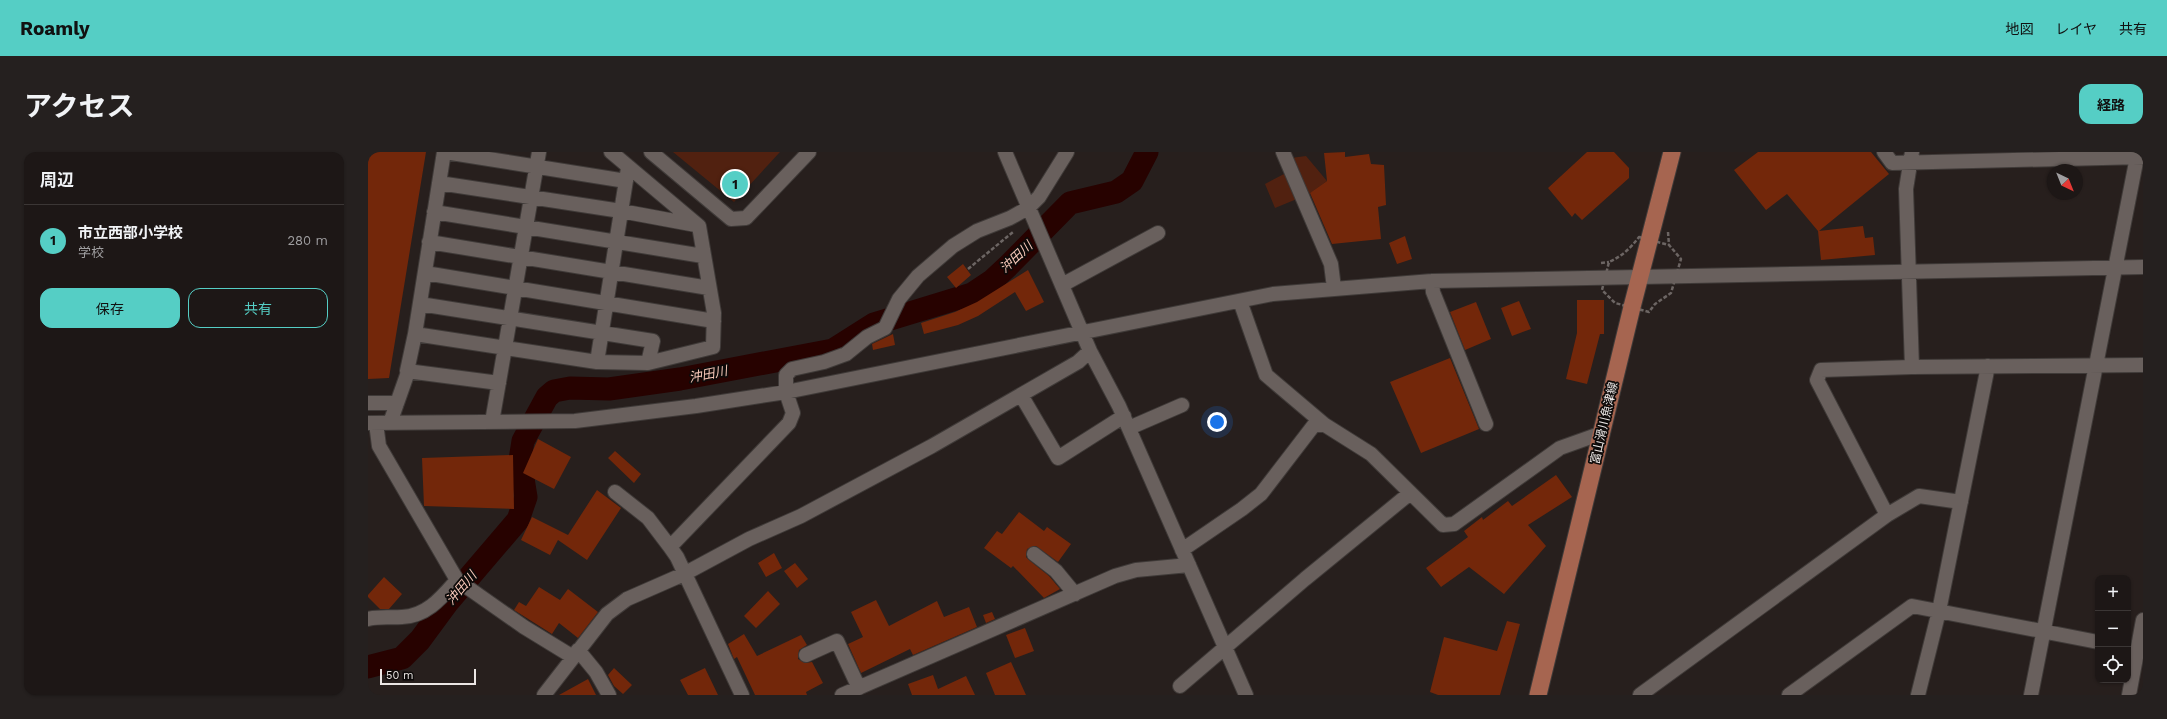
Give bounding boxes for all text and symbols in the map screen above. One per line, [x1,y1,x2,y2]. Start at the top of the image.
text: Roamly [20,17,90,40]
text: 地図 [2005,21,2033,37]
text: レイヤ [2055,21,2097,37]
text: 共有 [2119,21,2147,37]
button: 経路 [2079,84,2143,124]
text: アクセス [24,90,135,123]
north arrow [2047,164,2083,200]
pin: 1 [722,169,748,199]
text: 周辺 [40,170,74,190]
text: 市立西部小学校 [78,224,183,242]
text: 1 [50,233,56,248]
text: 280 m [288,233,328,248]
water label: 沖田川 [997,237,1037,276]
text: 学校 [78,245,104,260]
button: 保存 [40,288,180,328]
button: 共有 [188,288,328,328]
water label: 沖田川 [687,363,731,385]
street label: 富山滑川魚津線 [1588,380,1620,466]
your location [1207,412,1227,432]
water label: 沖田川 [443,567,481,608]
map controls [2095,575,2131,683]
button: + [2095,575,2131,611]
button: − [2095,611,2131,647]
button: locate [2095,647,2131,683]
scale bar [380,667,476,686]
text: 50 m [386,669,413,682]

